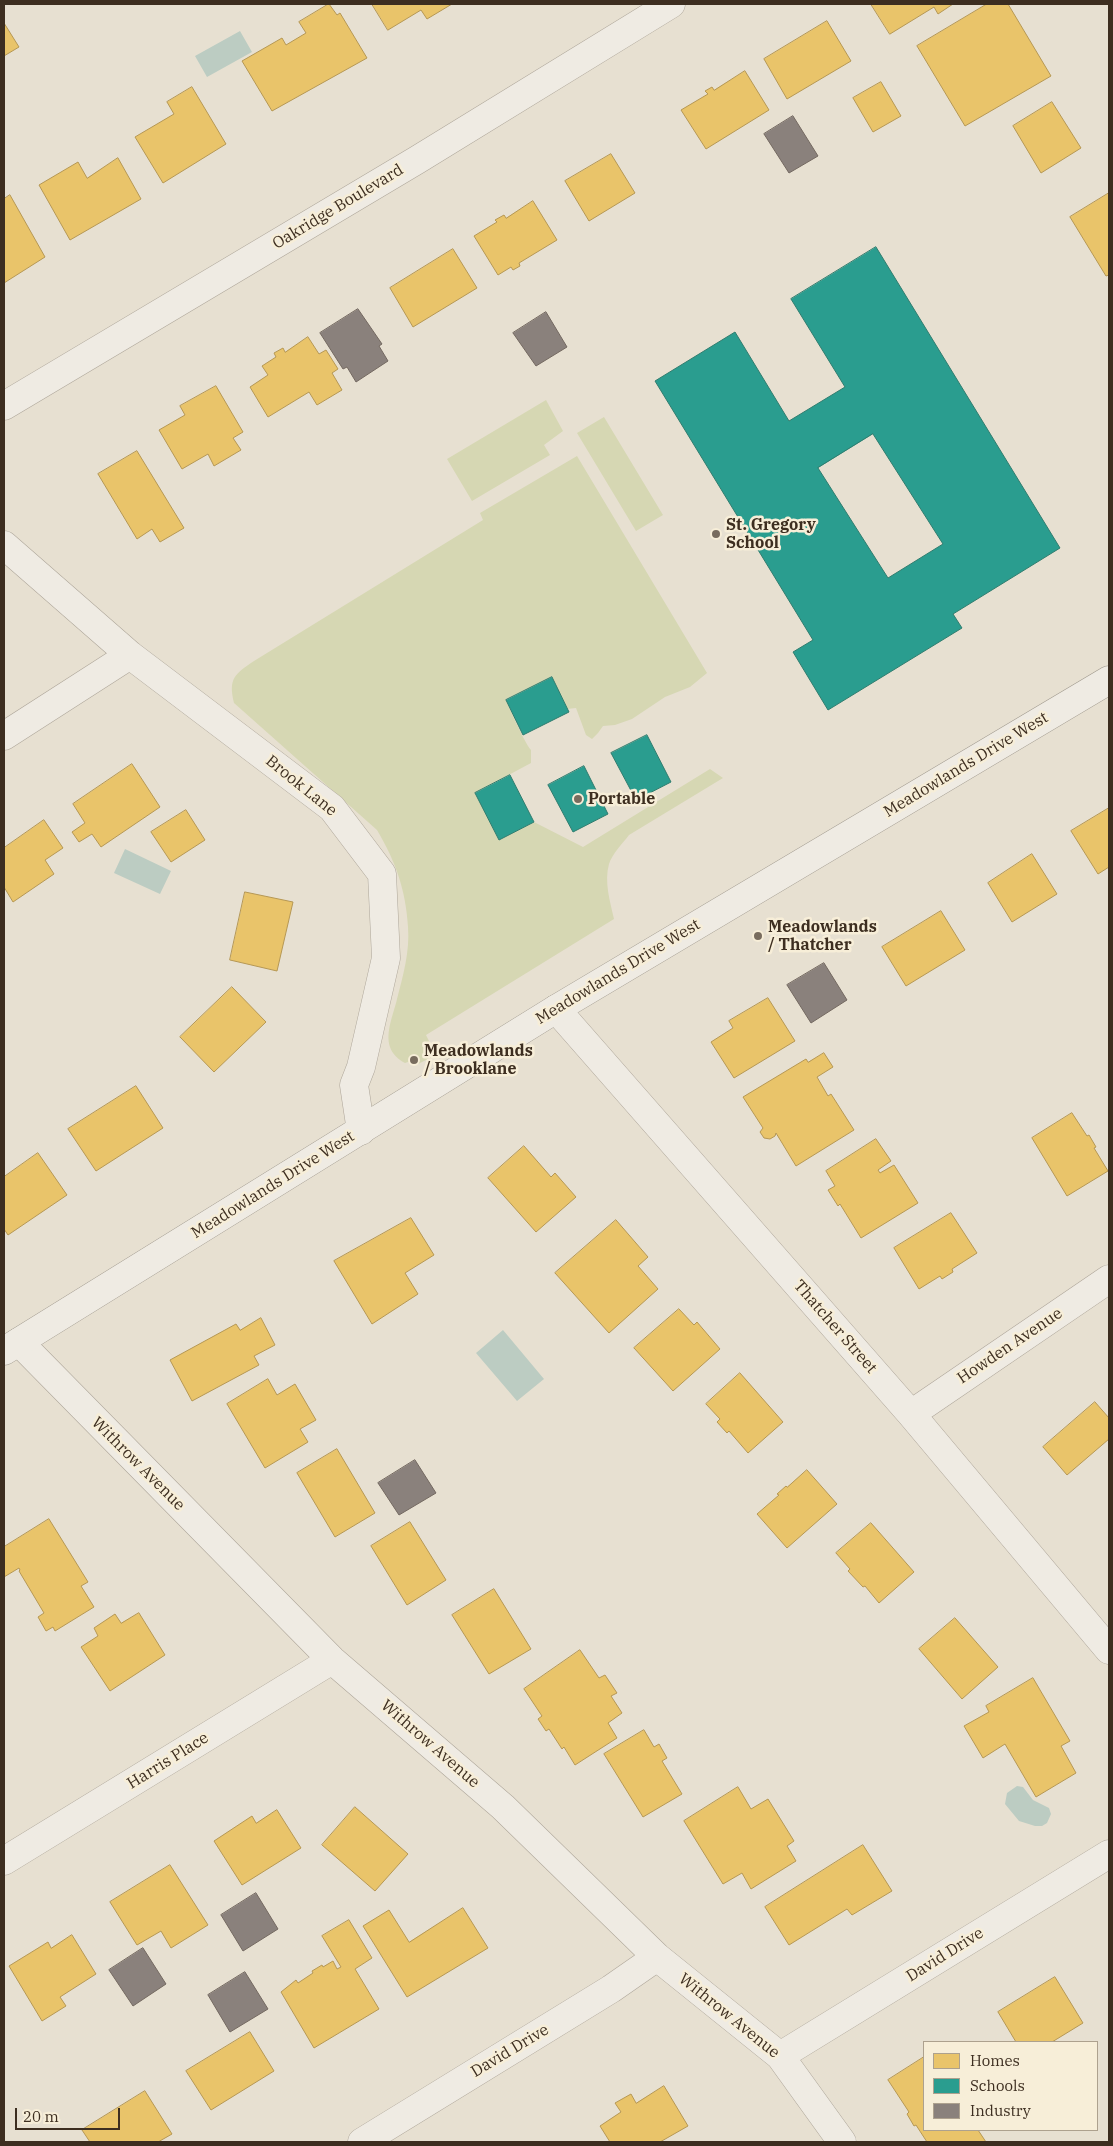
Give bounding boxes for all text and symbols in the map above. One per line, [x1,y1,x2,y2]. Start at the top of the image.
street label: Oakridge Boulevard [269,160,407,254]
place label: St. Gregory School [726,515,816,553]
marker: St. Gregory School [710,528,722,540]
street label: Meadowlands Drive West [880,708,1052,822]
street label: Brook Lane [261,751,341,821]
place label: Portable [588,789,655,809]
marker: Portable [572,793,584,805]
street label: Meadowlands Drive West [532,915,704,1029]
place label: Meadowlands / Thatcher [768,917,877,955]
marker: Meadowlands / Thatcher [752,930,764,942]
place label: Meadowlands / Brooklane [424,1041,533,1079]
marker: Meadowlands / Brooklane [408,1054,420,1066]
street label: Meadowlands Drive West [188,1127,358,1243]
street label: Thatcher Street [789,1276,881,1378]
street label: Howden Avenue [954,1304,1066,1388]
street label: Withrow Avenue [87,1413,189,1515]
street label: Withrow Avenue [377,1696,483,1792]
street label: Harris Place [124,1728,212,1794]
street label: David Drive [903,1924,987,1986]
street label: Withrow Avenue [675,1969,783,2063]
street label: David Drive [468,2020,552,2082]
legend [923,2041,1098,2131]
text: Homes [970,2051,1020,2070]
text: Schools [970,2076,1025,2095]
scale bar [18,2098,122,2130]
text: Industry [970,2101,1031,2120]
text: 20 m [23,2107,59,2126]

